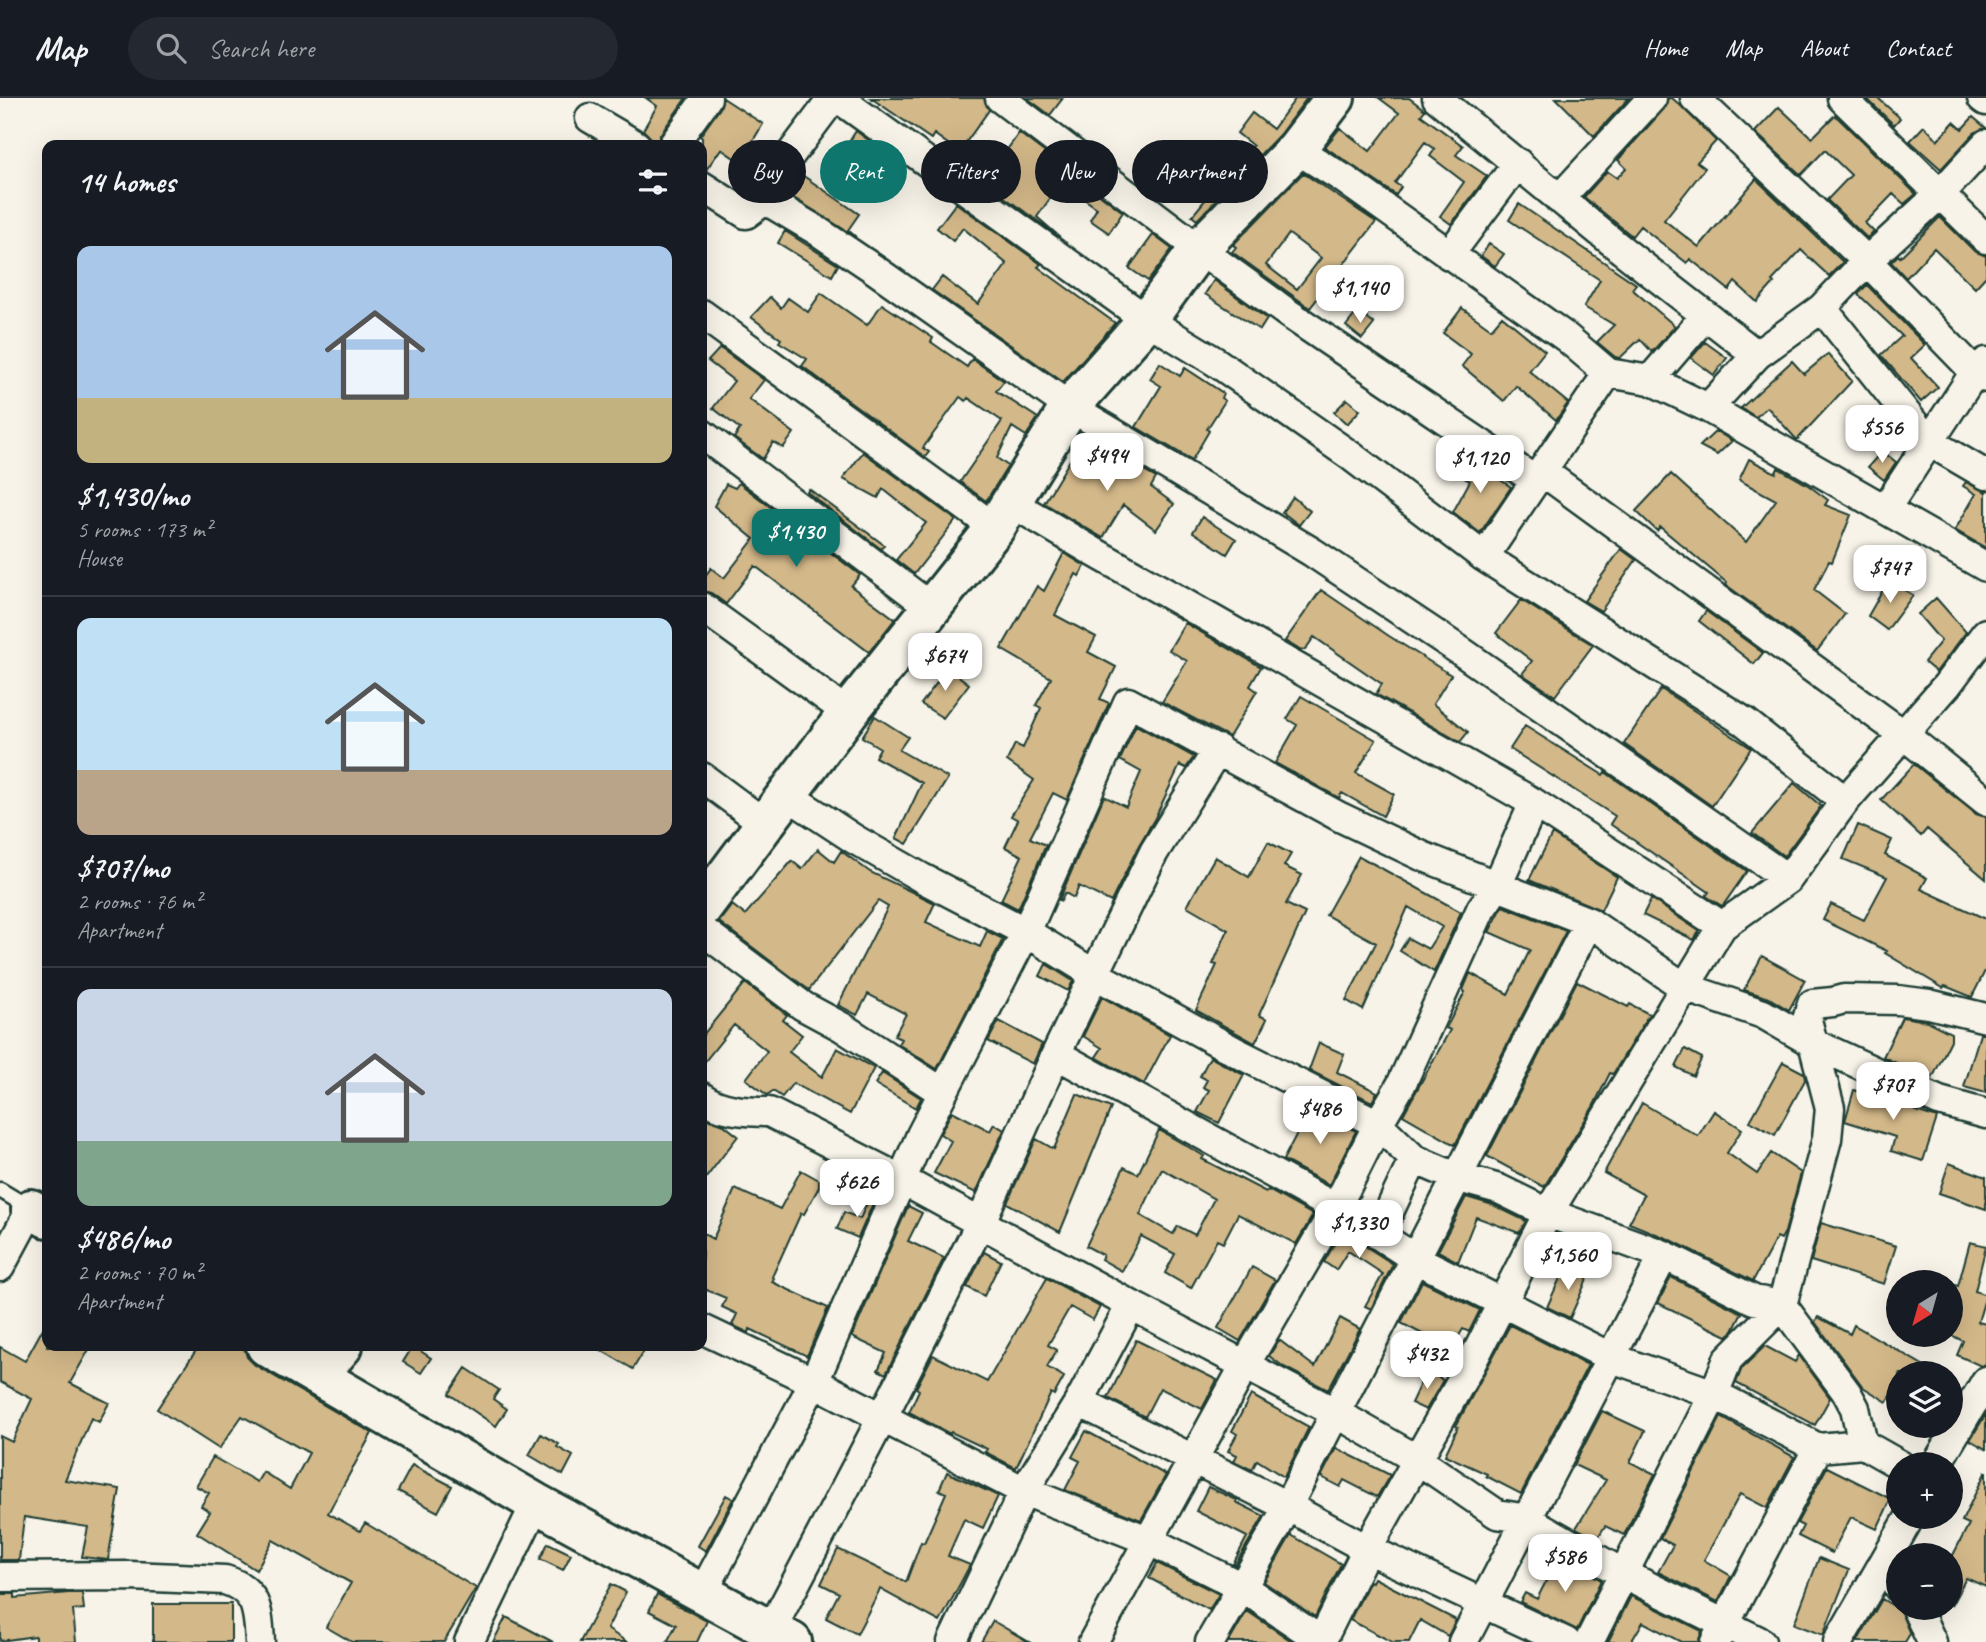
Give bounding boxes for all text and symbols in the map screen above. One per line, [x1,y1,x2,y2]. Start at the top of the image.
search box [128,17,618,80]
text: Map [35,27,86,69]
icon: search [152,29,190,67]
text: Search here [208,32,314,65]
text: Home [1644,33,1687,63]
text: Map [1725,33,1762,63]
text: About [1800,33,1848,63]
text: Contact [1886,33,1951,63]
chip: Buy [728,140,806,203]
chip: Rent [820,140,907,203]
chip: Filters [921,140,1021,203]
chip: New [1035,140,1118,203]
chip: Apartment [1132,140,1268,203]
text: 14 homes [77,163,175,201]
icon: filters [634,163,672,201]
pin: $1,140 [1303,266,1417,325]
text: $1,140 [1332,273,1388,302]
icon: home [312,292,438,418]
pin: $556 [1841,406,1923,465]
text: $556 [1861,413,1903,442]
pin: $494 [1066,434,1148,493]
pin: $1,120 [1423,436,1537,495]
text: $494 [1086,441,1128,470]
text: $1,120 [1452,443,1508,472]
text: $1,430/mo [77,477,189,515]
pin: $1,430 [739,510,853,569]
text: 5 rooms · 173 m² [77,515,212,544]
text: $1,430 [768,517,824,546]
text: House [77,544,122,573]
pin: $747 [1849,546,1931,605]
text: $747 [1869,553,1911,582]
pin: $674 [904,634,986,693]
text: $674 [924,641,966,670]
icon: home [312,664,438,790]
text: $707/mo [77,849,169,887]
text: 2 rooms · 76 m² [77,887,201,916]
text: Apartment [77,916,162,945]
icon: home [312,1035,438,1161]
pin: $707 [1852,1062,1934,1122]
text: $707 [1872,1070,1914,1099]
pin: $486 [1279,1086,1361,1146]
text: $486 [1299,1094,1341,1123]
pin: $626 [816,1160,898,1219]
text: $626 [836,1167,878,1196]
pin: $1,330 [1302,1200,1416,1260]
text: $1,330 [1331,1208,1387,1237]
text: $486/mo [77,1220,170,1258]
pin: $1,560 [1511,1232,1625,1292]
text: $1,560 [1540,1240,1596,1269]
text: 2 rooms · 70 m² [77,1258,201,1287]
north arrow [1886,1270,1964,1348]
map controls [1886,1270,1963,1620]
text: Apartment [77,1287,162,1316]
pin: $432 [1386,1332,1468,1391]
text: $432 [1406,1339,1448,1368]
button: layers [1886,1361,1963,1438]
button: + [1886,1452,1963,1529]
pin: $586 [1524,1534,1606,1594]
text: $586 [1544,1542,1586,1571]
button: − [1886,1543,1963,1620]

